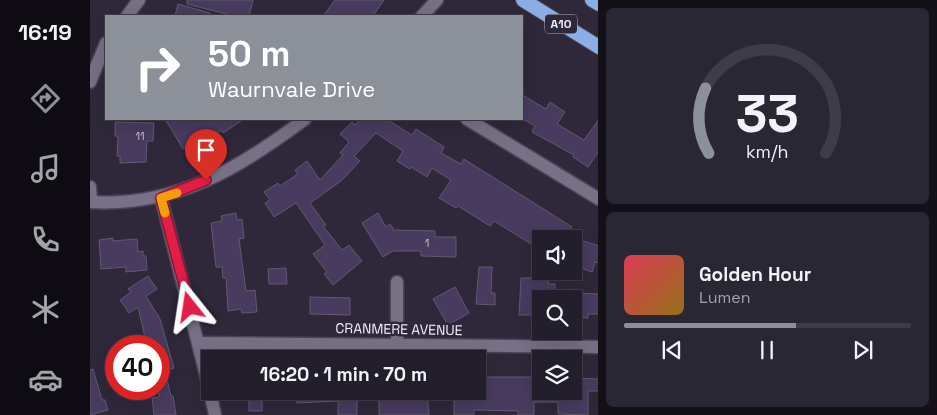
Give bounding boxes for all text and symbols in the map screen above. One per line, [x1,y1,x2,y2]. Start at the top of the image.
road number: A10 [545,14,577,34]
text: 16:19 [18,18,72,46]
text: 50 m [208,32,290,76]
icon: right [125,35,190,100]
text: Waurnvale Drive [208,75,375,103]
icon: directions [28,81,63,116]
text: 33 [736,81,799,147]
house number: 11 [135,129,145,143]
pin [185,129,227,180]
icon: arrive [192,136,220,164]
text: km/h [746,140,789,163]
icon: music [28,151,63,186]
icon: phone [28,222,63,257]
map controls [532,230,582,400]
button: sound [532,230,582,280]
house number: 1 [425,236,429,250]
text: Golden Hour [699,262,811,287]
position arrow [163,280,215,332]
text: Lumen [699,287,751,308]
button: search [532,290,582,340]
icon: climate [28,292,63,327]
street label: CRANMERE AVENUE [335,319,463,339]
speed limit sign: 40 [105,335,170,400]
icon: previous [658,336,686,364]
icon: pause [753,336,781,364]
icon: next [849,336,877,364]
button: layers [532,350,582,400]
icon: car [28,362,63,397]
text: 16:20 · 1 min · 70 m [260,362,427,387]

